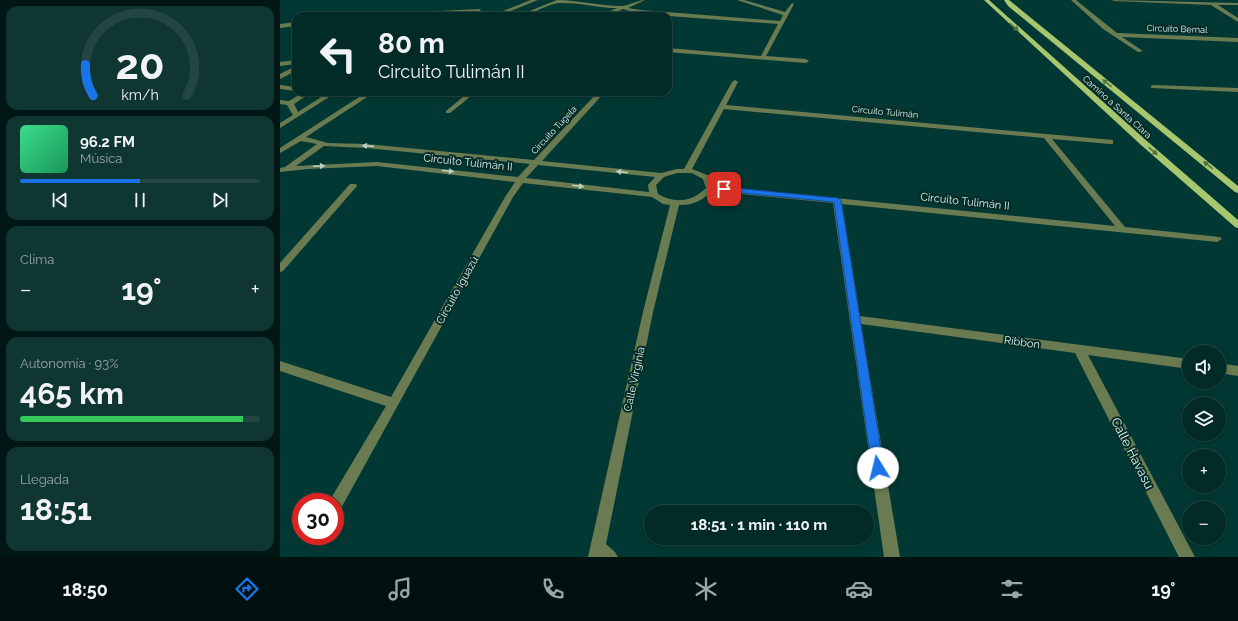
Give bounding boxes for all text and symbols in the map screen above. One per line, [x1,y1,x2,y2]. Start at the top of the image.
one-way arrow [1009,22,1019,31]
street label: Circuito Bernal [1146,23,1208,35]
text: 80 m [378,27,445,60]
icon: left [312,28,364,80]
text: 20 [116,40,164,89]
text: Circuito Tulimán II [378,61,525,82]
street label: Camino a Santa Clara [1081,74,1153,140]
one-way arrow [1101,79,1112,88]
text: km/h [121,87,159,103]
street label: Circuito Tugela [529,104,579,156]
street label: Circuito Tulimán [851,104,919,120]
text: 96.2 FM [80,133,135,151]
one-way arrow [362,143,374,150]
one-way arrow [1147,146,1158,155]
text: Música [80,151,122,166]
street label: Circuito Tulimán II [423,151,513,174]
one-way arrow [1202,161,1213,170]
one-way arrow [313,163,326,169]
one-way arrow [442,168,454,175]
one-way arrow [616,168,628,175]
pin [707,172,741,206]
icon: arrive [713,178,735,200]
one-way arrow [572,183,584,189]
icon: previous [49,189,71,211]
icon: pause [129,189,151,211]
icon: next [209,189,231,211]
street label: Circuito Tulimán II [920,190,1010,213]
text: Clima [20,252,54,267]
street label: Circuito Iguazú [433,254,481,326]
text: 19° [121,272,161,307]
text: − [20,276,32,302]
text: + [251,276,260,302]
street label: Ribbon [1003,334,1041,351]
street label: Calle Virginia [621,345,648,413]
map controls [1182,345,1226,545]
button: sound [1182,345,1226,389]
text: Autonomía · 93% [20,356,118,371]
text: 465 km [20,376,124,411]
button: layers [1182,397,1226,441]
street label: Calle Havasu [1108,415,1157,492]
position arrow [857,447,899,489]
button: + [1182,449,1226,493]
text: Llegada [20,472,69,487]
text: 18:51 [20,492,92,527]
speed limit sign: 30 [292,493,344,545]
button: − [1182,501,1226,545]
text: 18:51 · 1 min · 110 m [691,516,827,534]
icon: directions [233,575,261,603]
icon: music [386,575,414,603]
icon: phone [539,575,567,603]
icon: climate [692,575,720,603]
icon: car [845,575,873,603]
icon: filters [998,575,1026,603]
text: 18:50 [63,579,108,600]
text: 19° [1151,579,1175,600]

